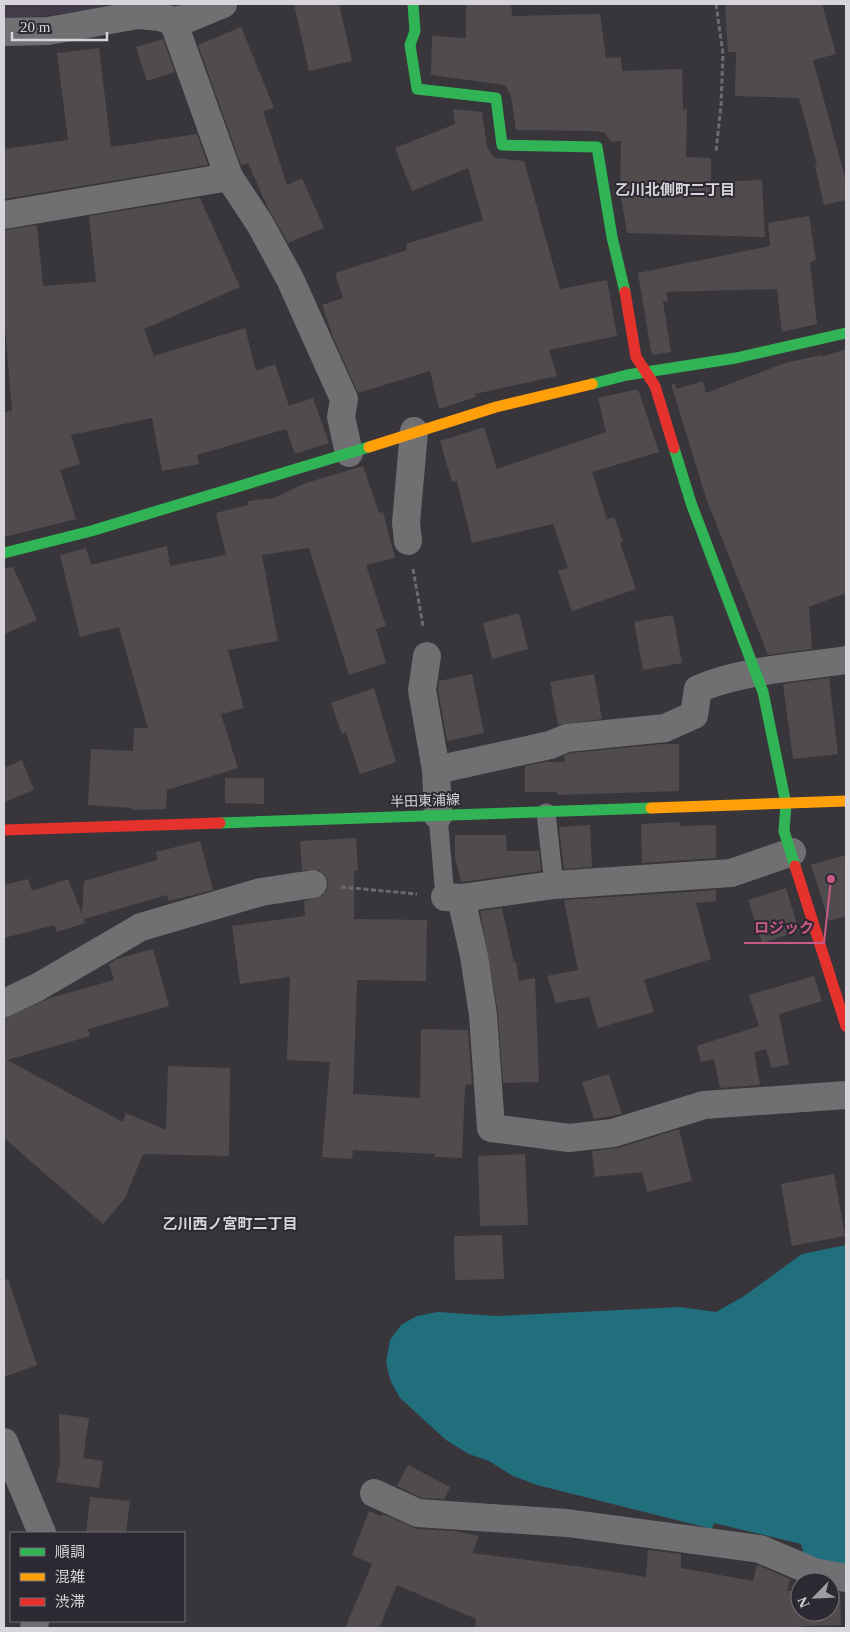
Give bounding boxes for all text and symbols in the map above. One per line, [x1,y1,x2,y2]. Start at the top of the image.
scale bar [12,10,108,42]
text: 20 m [20,19,51,35]
district label: 乙川北側町二丁目 [615,181,735,198]
street label: 半田東浦線 [390,792,460,810]
callout: ロジック [744,913,824,943]
text: ロジック [754,920,814,936]
district label: 乙川西ノ宮町二丁目 [162,1216,298,1232]
legend [10,1532,185,1622]
text: 順調 [55,1544,85,1560]
text: 混雑 [55,1569,85,1585]
north arrow [790,1572,840,1622]
text: 渋滞 [55,1594,85,1610]
text: N [795,1594,812,1610]

